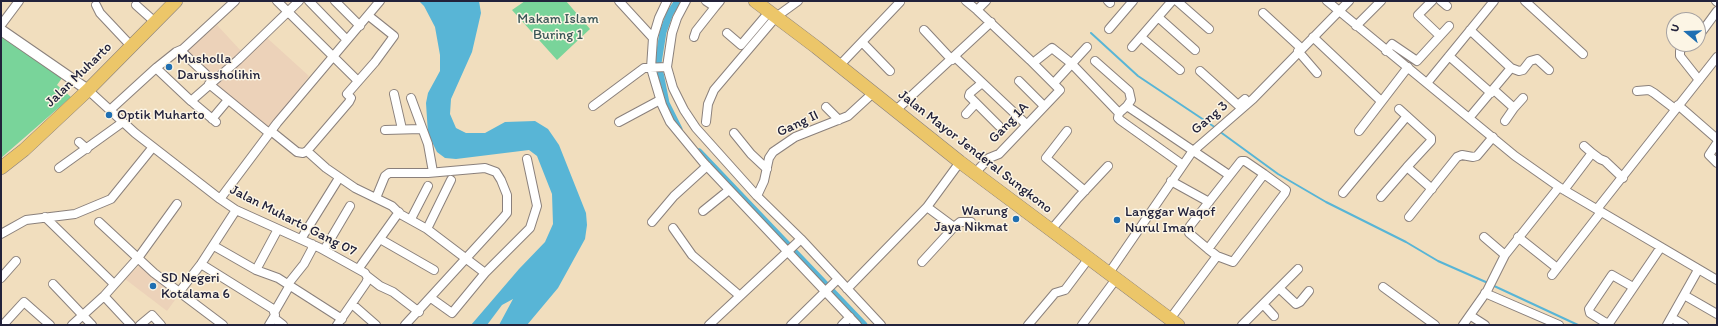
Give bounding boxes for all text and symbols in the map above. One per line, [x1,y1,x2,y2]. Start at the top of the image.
park label: Makam Islam Buring 1 [517,11,599,44]
north arrow [1666,12,1706,52]
text: U [1668,23,1682,34]
street label: Jalan Muharto [42,39,116,111]
place label: Musholla Darussholihin [177,51,260,84]
marker: Musholla Darussholihin [164,62,174,72]
street label: Jalan Mayor Jenderal Sungkono [895,87,1055,217]
street label: Gang 3 [1188,98,1232,138]
street label: Gang 1A [985,99,1033,147]
place label: Optik Muharto [117,107,205,123]
street label: Gang II [775,107,821,141]
marker: Optik Muharto [104,110,114,120]
street label: Jalan Muharto Gang 07 [227,182,359,260]
place label: Warung Jaya Nikmat [934,203,1008,236]
place label: Langgar Waqof Nurul Iman [1125,204,1215,236]
marker: Warung Jaya Nikmat [1011,214,1021,224]
marker: Langgar Waqof Nurul Iman [1112,215,1122,225]
place label: SD Negeri Kotalama 6 [161,270,230,302]
marker: SD Negeri Kotalama 6 [148,281,158,291]

